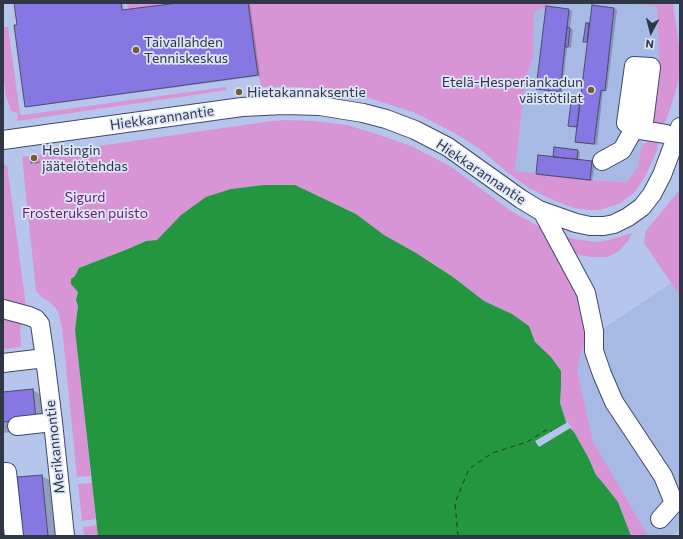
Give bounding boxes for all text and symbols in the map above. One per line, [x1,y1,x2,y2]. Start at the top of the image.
north arrow [631,12,671,52]
place label: Taivallahden Tenniskeskus [144,34,228,66]
text: N [645,37,654,51]
marker: Taivallahden Tenniskeskus [131,45,141,55]
place label: Etelä-Hesperiankadun väistötilat [442,74,583,106]
place label: Hietakannaksentie [247,84,366,100]
marker: Etelä-Hesperiankadun väistötilat [586,85,596,95]
marker: Hietakannaksentie [234,87,244,97]
street label: Hiekkarannantie [109,102,215,134]
street label: Hiekkarannantie [433,136,529,208]
place label: Helsingin jäätelötehdas [42,142,128,174]
marker: Helsingin jäätelötehdas [29,153,39,163]
park label: Sigurd Frosteruksen puisto [22,189,148,222]
street label: Merikannontie [42,399,68,495]

